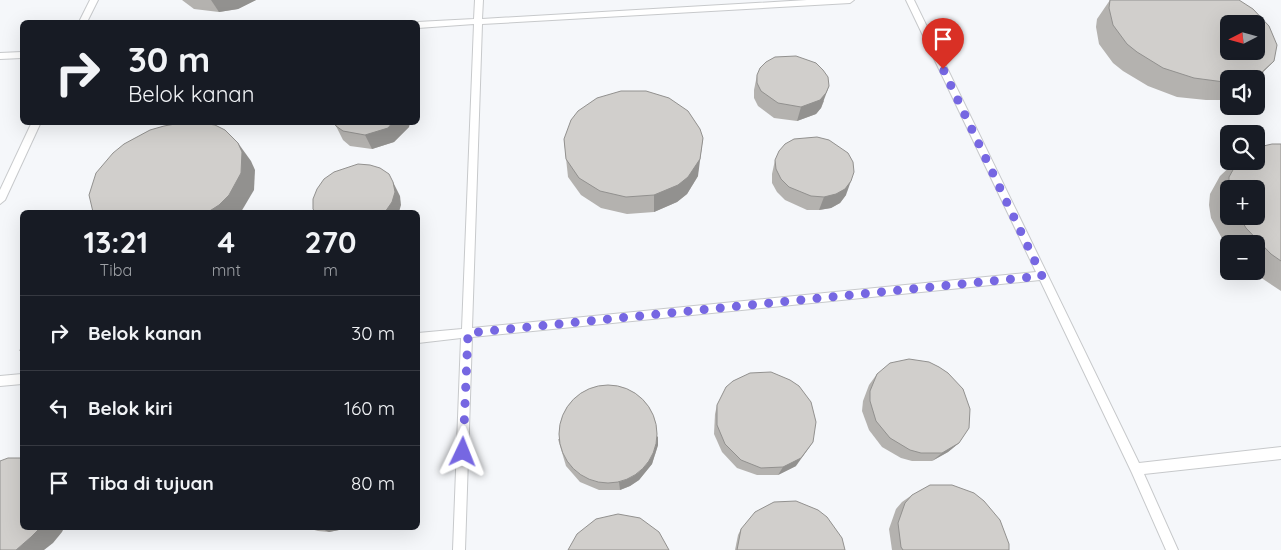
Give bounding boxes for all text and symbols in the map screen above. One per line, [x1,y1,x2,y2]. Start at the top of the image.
north arrow [1220,15,1265,60]
map controls [1220,15,1265,280]
pin [922,18,964,69]
icon: arrive [929,25,957,53]
text: 30 m [128,37,210,81]
icon: right [45,40,110,105]
button: sound [1220,70,1265,115]
text: Belok kanan [128,80,254,108]
button: search [1220,125,1265,170]
button: + [1220,180,1265,225]
text: 13:21 [84,223,148,261]
text: 4 [218,223,235,261]
text: 270 [304,223,356,261]
button: − [1220,235,1265,280]
text: Tiba [100,260,132,280]
text: mnt [212,260,241,280]
text: m [323,260,338,280]
icon: right [45,319,73,347]
text: Belok kanan [88,321,202,345]
text: 30 m [351,321,395,345]
icon: left [45,394,73,422]
text: Belok kiri [88,396,173,420]
text: 160 m [344,396,395,420]
position arrow [436,425,488,477]
icon: arrive [45,469,73,497]
text: Tiba di tujuan [88,471,214,495]
text: 80 m [351,471,395,495]

